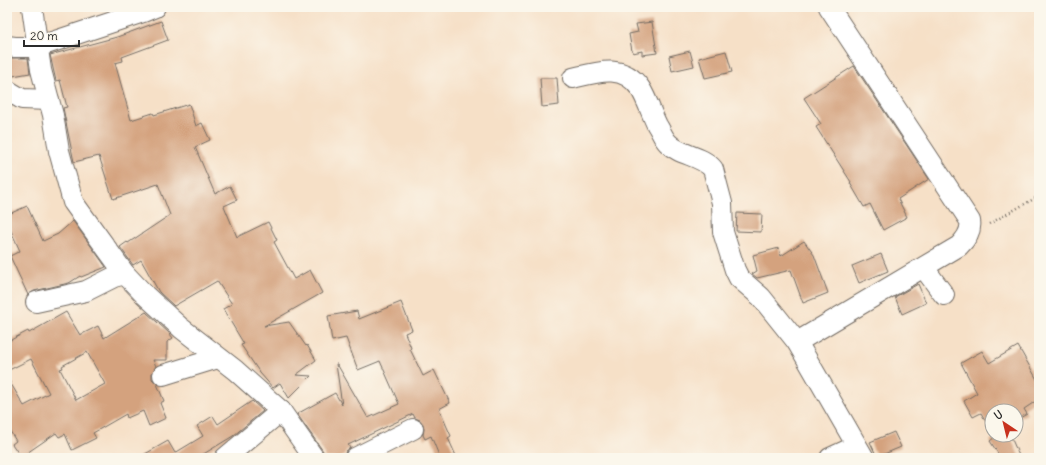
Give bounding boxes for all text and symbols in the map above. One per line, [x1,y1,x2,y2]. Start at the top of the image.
scale bar [24,22,79,48]
text: 20 m [30,28,58,43]
north arrow [984,403,1024,443]
text: U [991,407,1005,423]

